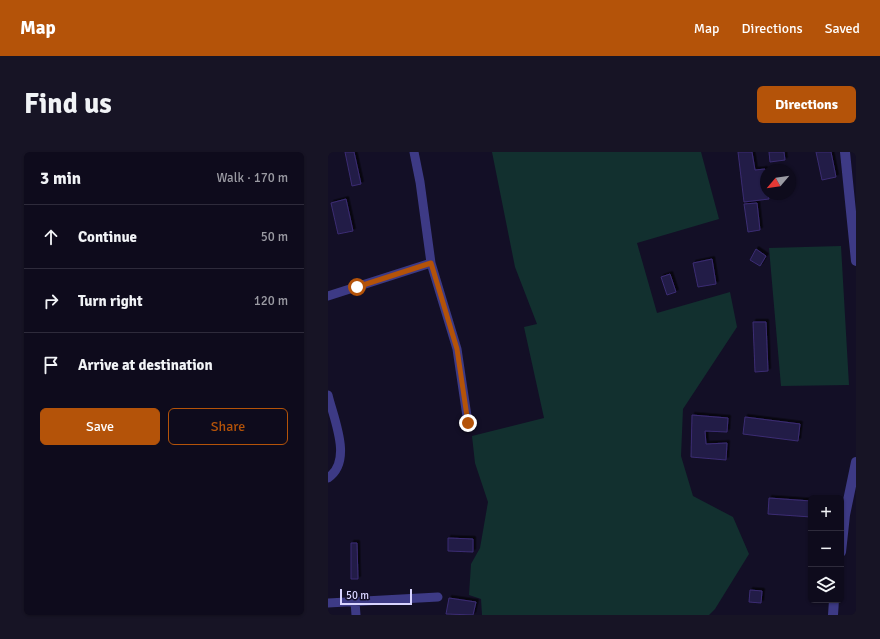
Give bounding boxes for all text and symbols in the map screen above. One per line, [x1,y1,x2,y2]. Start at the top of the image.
text: Map [20,16,56,40]
text: Map [694,20,720,37]
text: Directions [742,20,803,37]
text: Saved [825,20,860,37]
button: Directions [757,86,856,123]
text: Find us [24,87,112,121]
north arrow [760,164,796,200]
text: 3 min [40,168,81,189]
text: Walk · 170 m [217,170,288,186]
icon: ahead [40,226,62,248]
text: Continue [78,228,137,246]
text: 50 m [261,229,288,245]
route start [348,278,366,296]
icon: right [40,290,62,312]
text: Turn right [78,292,143,310]
text: 120 m [254,293,288,309]
icon: arrive [40,354,62,376]
text: Arrive at destination [78,356,213,374]
button: Save [40,408,160,445]
button: Share [168,408,288,445]
route end [459,414,477,432]
map controls [808,495,844,603]
button: + [808,495,844,531]
button: − [808,531,844,567]
button: layers [808,567,844,603]
scale bar [340,587,412,606]
text: 50 m [346,589,369,602]

